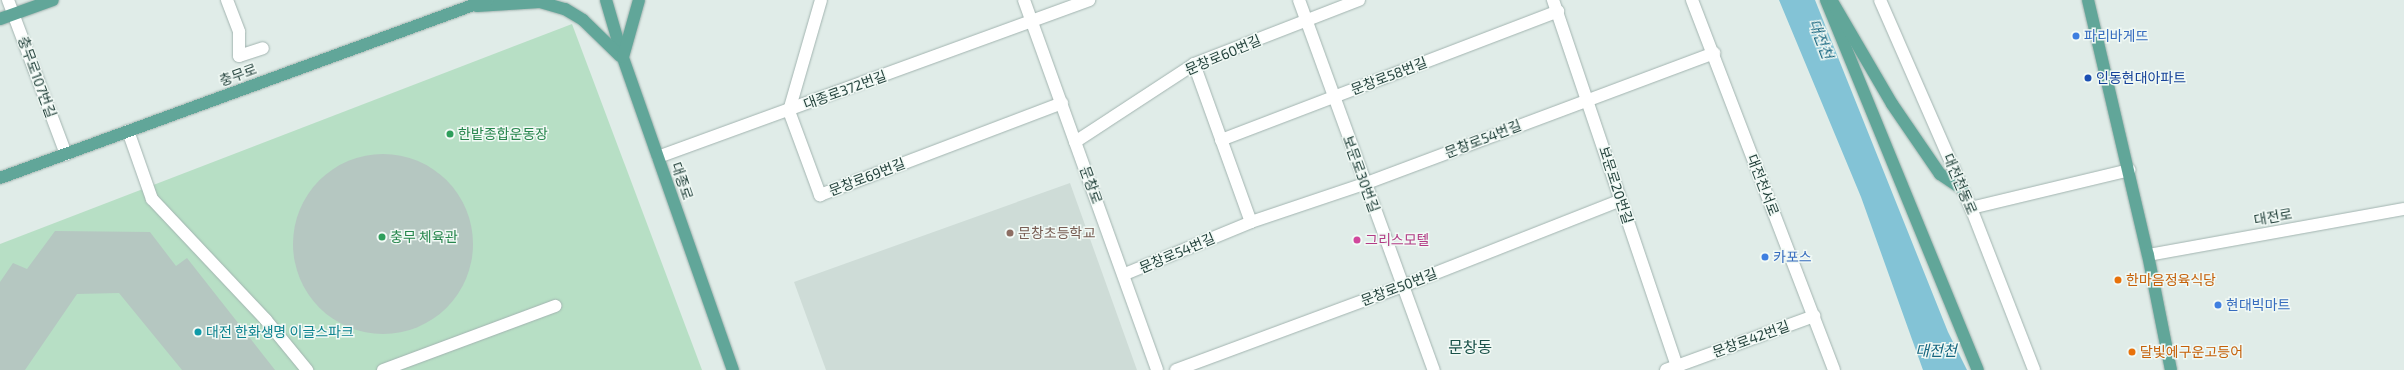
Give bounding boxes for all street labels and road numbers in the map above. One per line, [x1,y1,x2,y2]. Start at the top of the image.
street label: 문창로60번길 [1183,31,1263,79]
street label: 충무로107번길 [14,34,60,120]
street label: 문창로58번길 [1348,54,1430,98]
street label: 충무로 [217,60,259,90]
street label: 대종로372번길 [801,67,889,113]
street label: 문창로54번길 [1442,117,1524,161]
street label: 보문로30번길 [1339,133,1383,215]
street label: 보문로20번길 [1596,144,1636,226]
street label: 대전천동로 [1940,151,1980,217]
street label: 대전천서로 [1744,152,1782,218]
street label: 문창로69번길 [826,155,908,199]
street label: 대종로 [668,160,696,202]
street label: 문창로 [1076,164,1106,206]
street label: 대전로 [2253,205,2293,229]
street label: 문창로54번길 [1137,230,1217,276]
street label: 문창로50번길 [1358,265,1440,309]
street label: 문창로42번길 [1710,317,1792,361]

